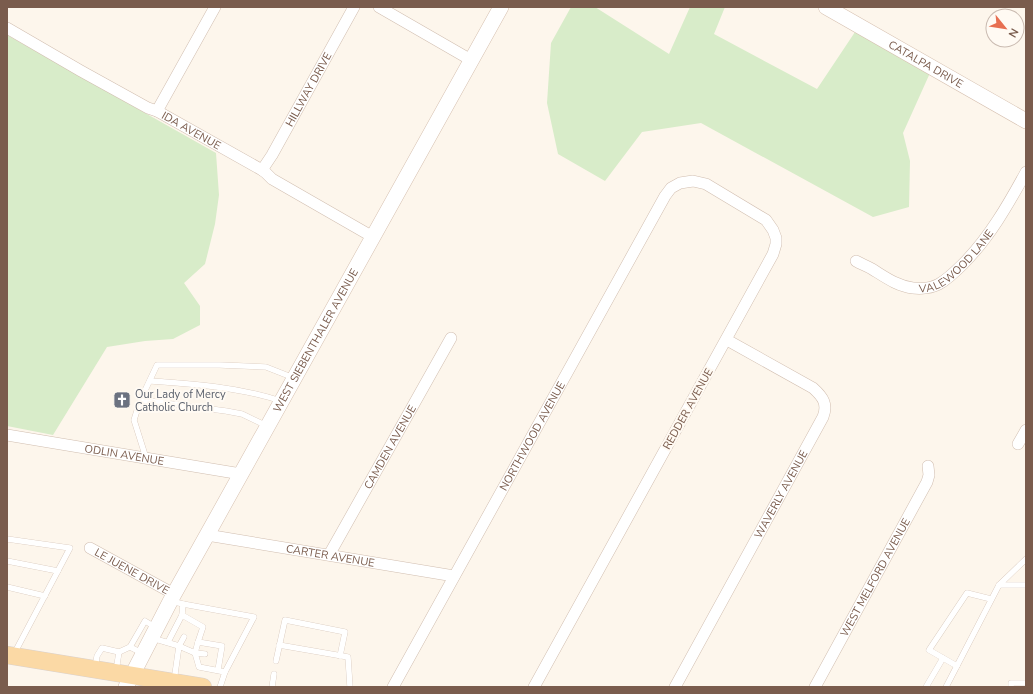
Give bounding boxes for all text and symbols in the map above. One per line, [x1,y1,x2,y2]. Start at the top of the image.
north arrow [985,8,1025,48]
text: N [1005,25,1022,40]
street label: CATALPA DRIVE [886,37,966,91]
street label: HILLWAY DRIVE [282,50,335,129]
street label: IDA AVENUE [159,108,224,153]
street label: VALEWOOD LANE [917,226,997,296]
street label: WEST SIEBENTHALER AVENUE [269,266,361,415]
street label: REDDER AVENUE [659,366,717,452]
street label: NORTHWOOD AVENUE [496,379,568,493]
place label: Our Lady of Mercy Catholic Church [135,387,226,415]
church icon: Our Lady of Mercy Catholic Church [112,390,132,410]
street label: CAMDEN AVENUE [360,402,419,492]
street label: ODLIN AVENUE [83,441,165,469]
street label: WAVERLY AVENUE [751,447,811,541]
street label: WEST MELFORD AVENUE [836,515,913,639]
street label: CARTER AVENUE [285,541,376,570]
street label: LE JUENE DRIVE [92,545,172,598]

